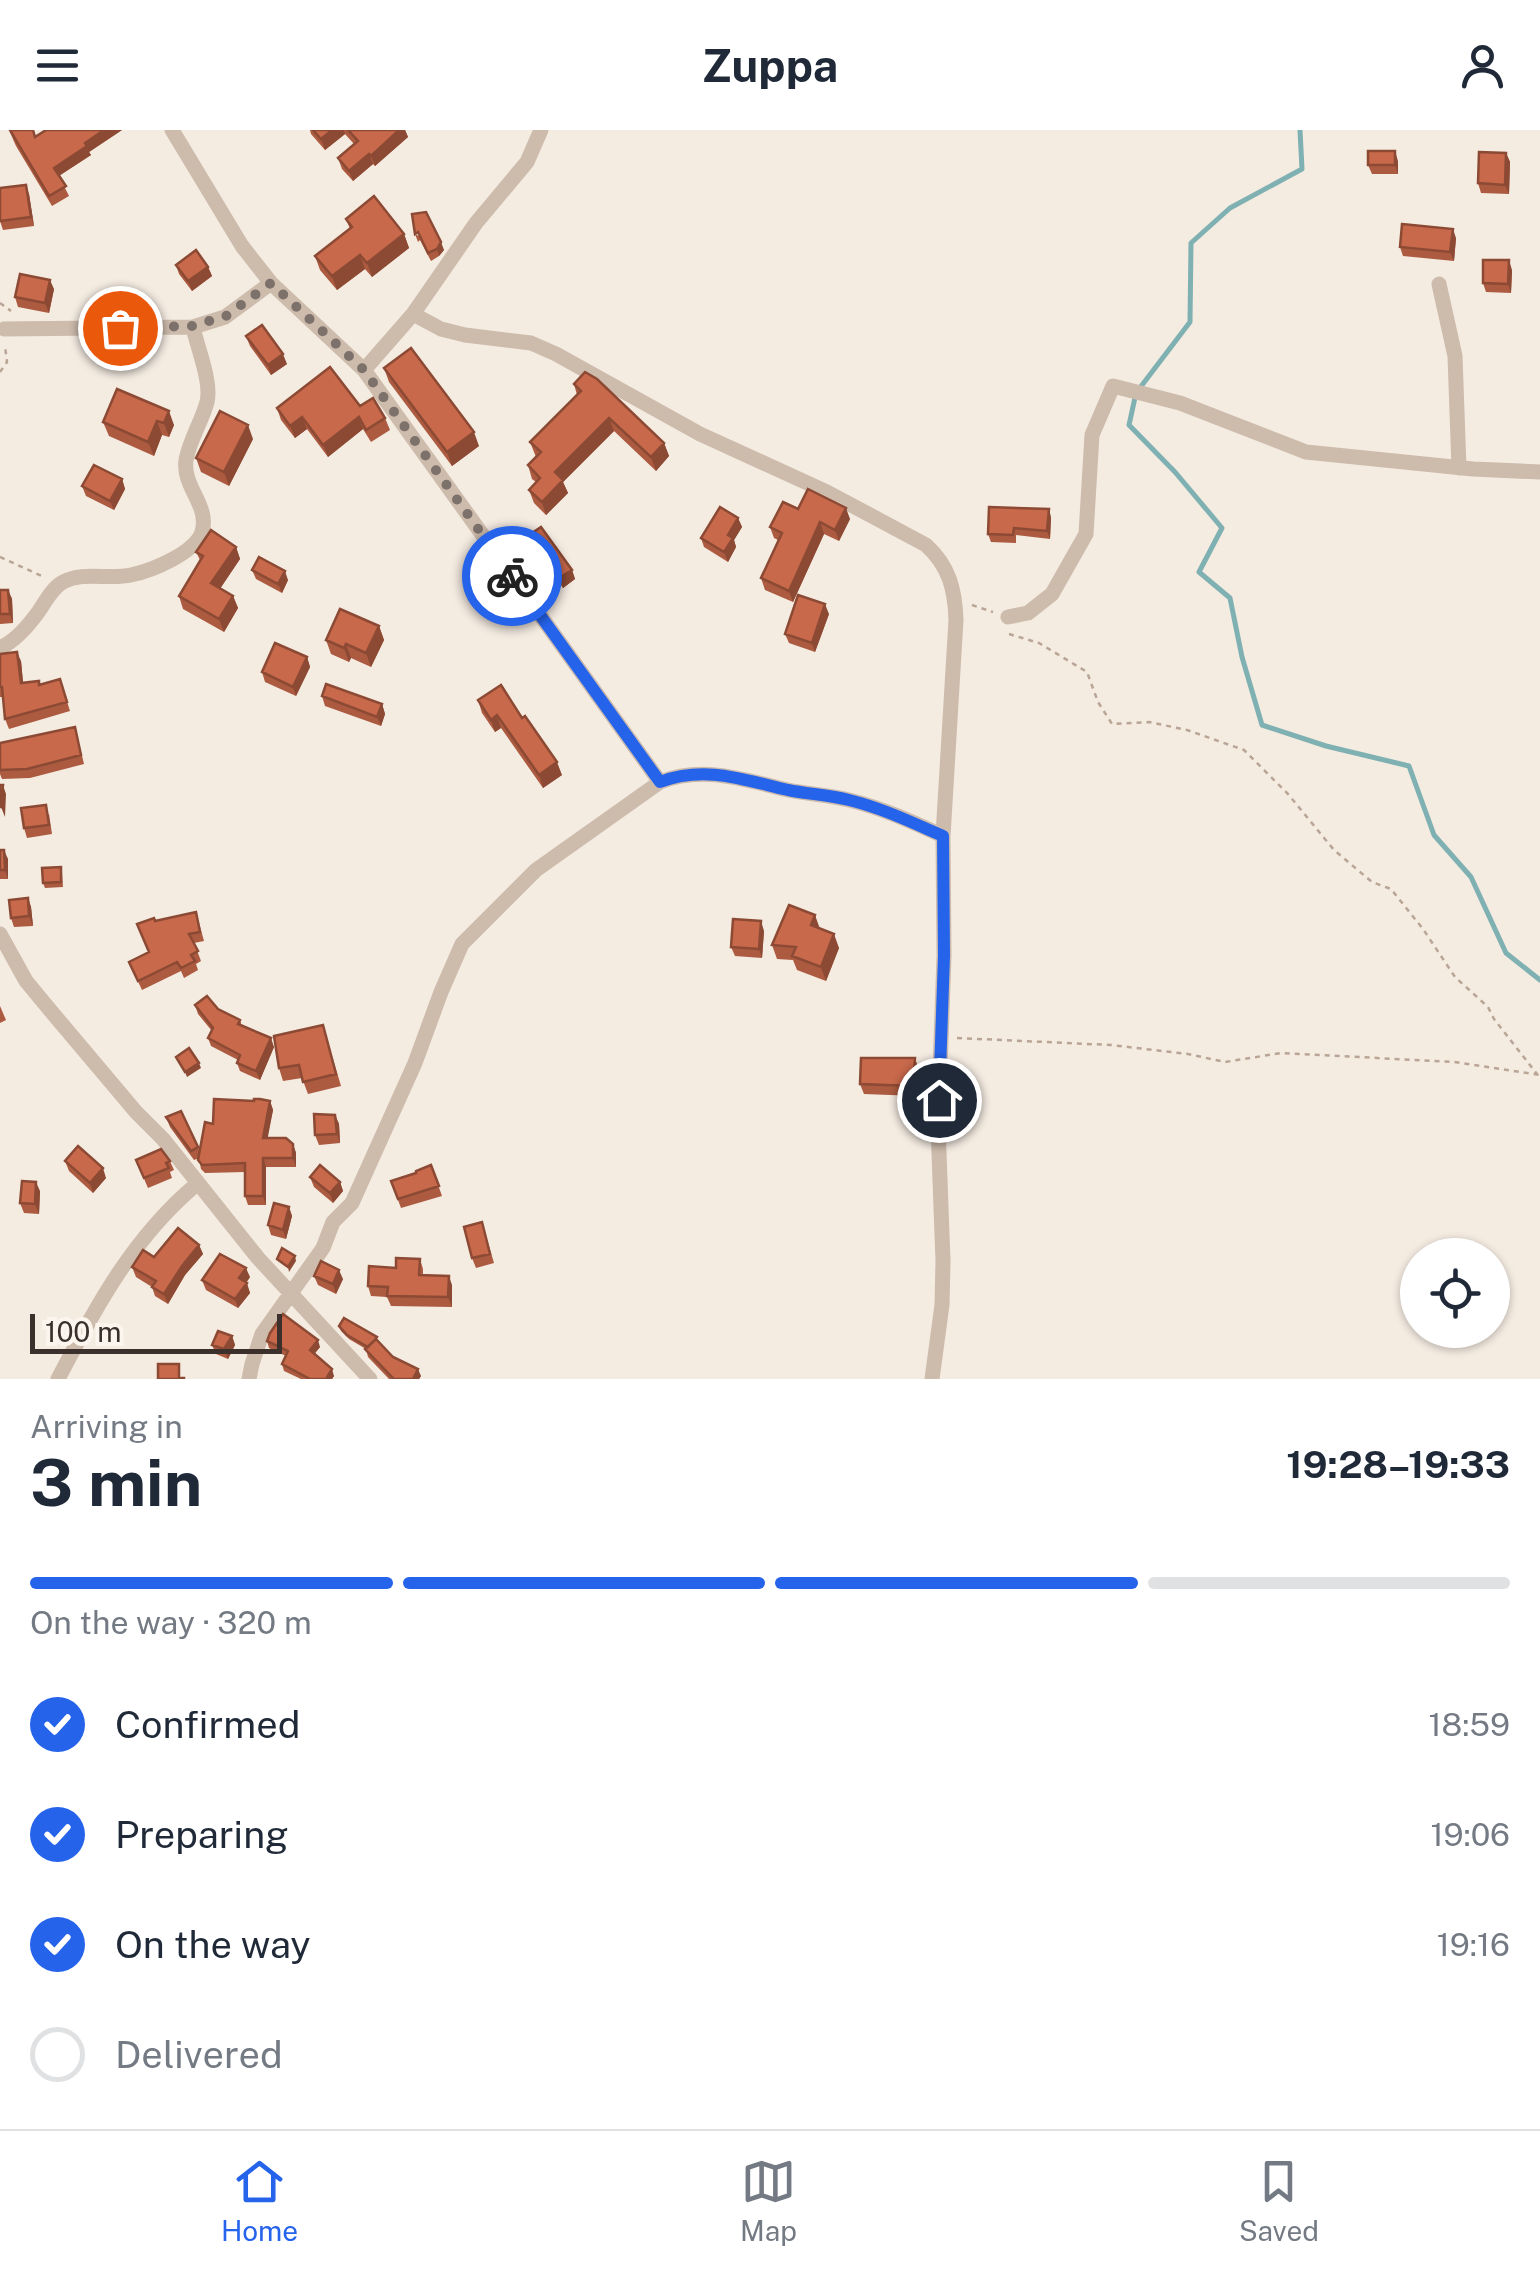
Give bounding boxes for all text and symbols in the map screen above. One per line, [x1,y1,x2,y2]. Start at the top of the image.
icon: menu [30,38,85,93]
icon: person [1455,38,1510,93]
text: Zuppa [702,39,838,92]
pin [78,286,163,371]
icon: bag [93,301,148,356]
courier [462,526,562,626]
icon: bike [485,549,540,604]
pin [897,1058,982,1143]
icon: home [912,1073,967,1128]
map controls [1400,1238,1510,1348]
button: locate [1400,1238,1510,1348]
scale bar [30,1309,282,1354]
text: 100 m [45,1315,122,1348]
text: Arriving in [30,1408,183,1445]
text: 19:28–19:33 [1286,1442,1510,1487]
text: 3 min [30,1444,202,1521]
text: On the way · 320 m [30,1604,312,1641]
icon: check [30,1697,85,1752]
text: Confirmed [115,1702,300,1747]
text: 18:59 [1429,1706,1510,1743]
icon: check [30,1807,85,1862]
text: Preparing [115,1812,289,1857]
text: 19:06 [1430,1816,1510,1853]
icon: check [30,1917,85,1972]
text: On the way [115,1922,311,1967]
text: 19:16 [1437,1926,1510,1963]
text: Delivered [115,2032,283,2077]
tab: Home [221,2154,298,2247]
tab: Map [740,2154,797,2247]
tab: Saved [1239,2154,1319,2247]

